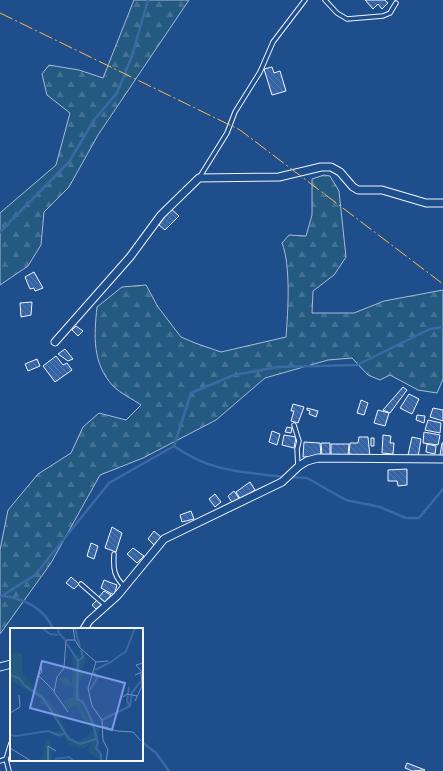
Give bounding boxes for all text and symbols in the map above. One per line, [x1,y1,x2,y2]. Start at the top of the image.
inset map [10,628,143,761]

